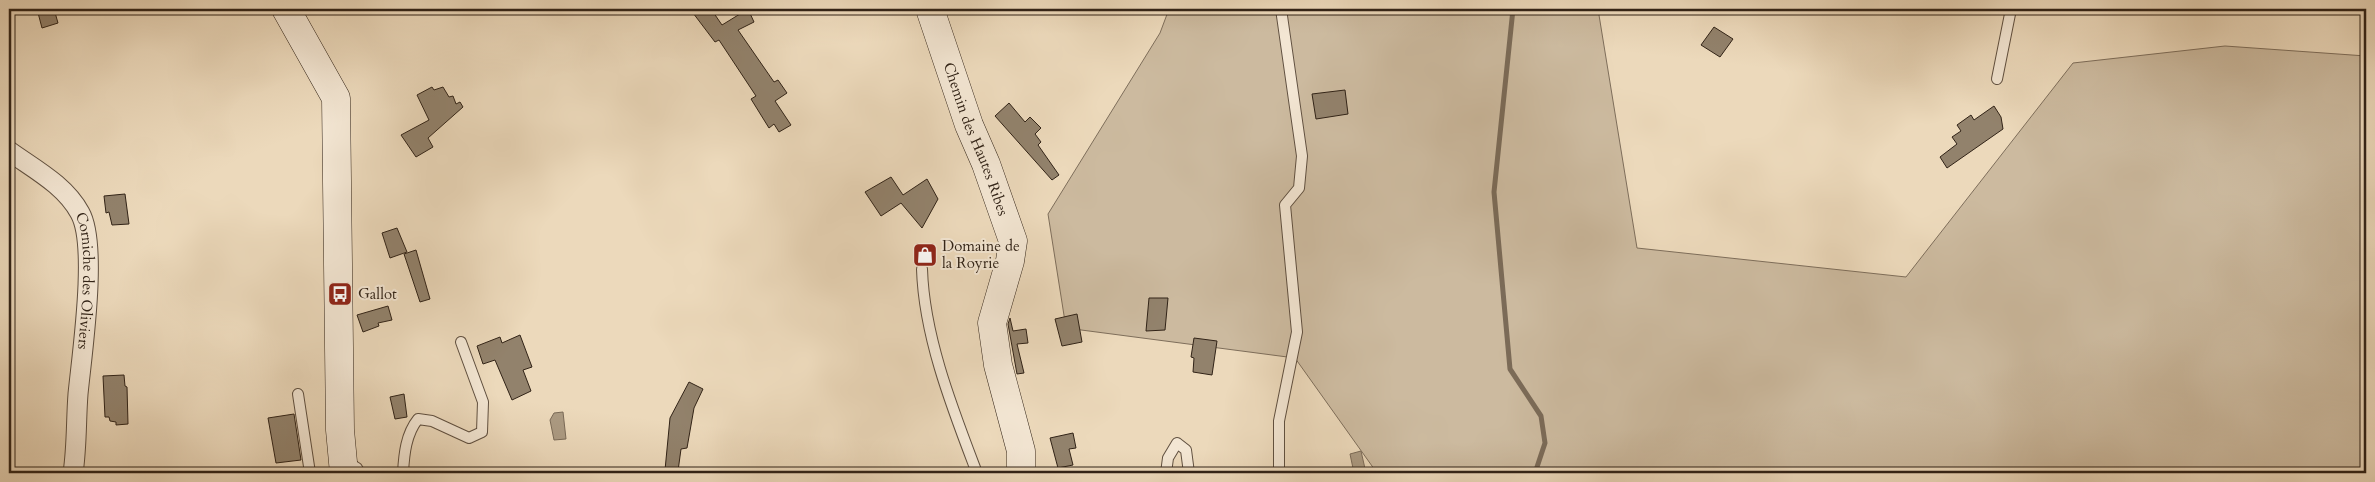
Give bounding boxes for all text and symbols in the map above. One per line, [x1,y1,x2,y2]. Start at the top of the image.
street label: Chemin des Hautes Ribes [939,60,1013,218]
street label: Corniche des Oliviers [71,209,98,351]
place label: Domaine de la Royrie [942,236,1020,273]
shop icon: Domaine de la Royrie [912,242,938,268]
bus stop icon: Gallot [327,281,353,307]
place label: Gallot [358,284,397,304]

